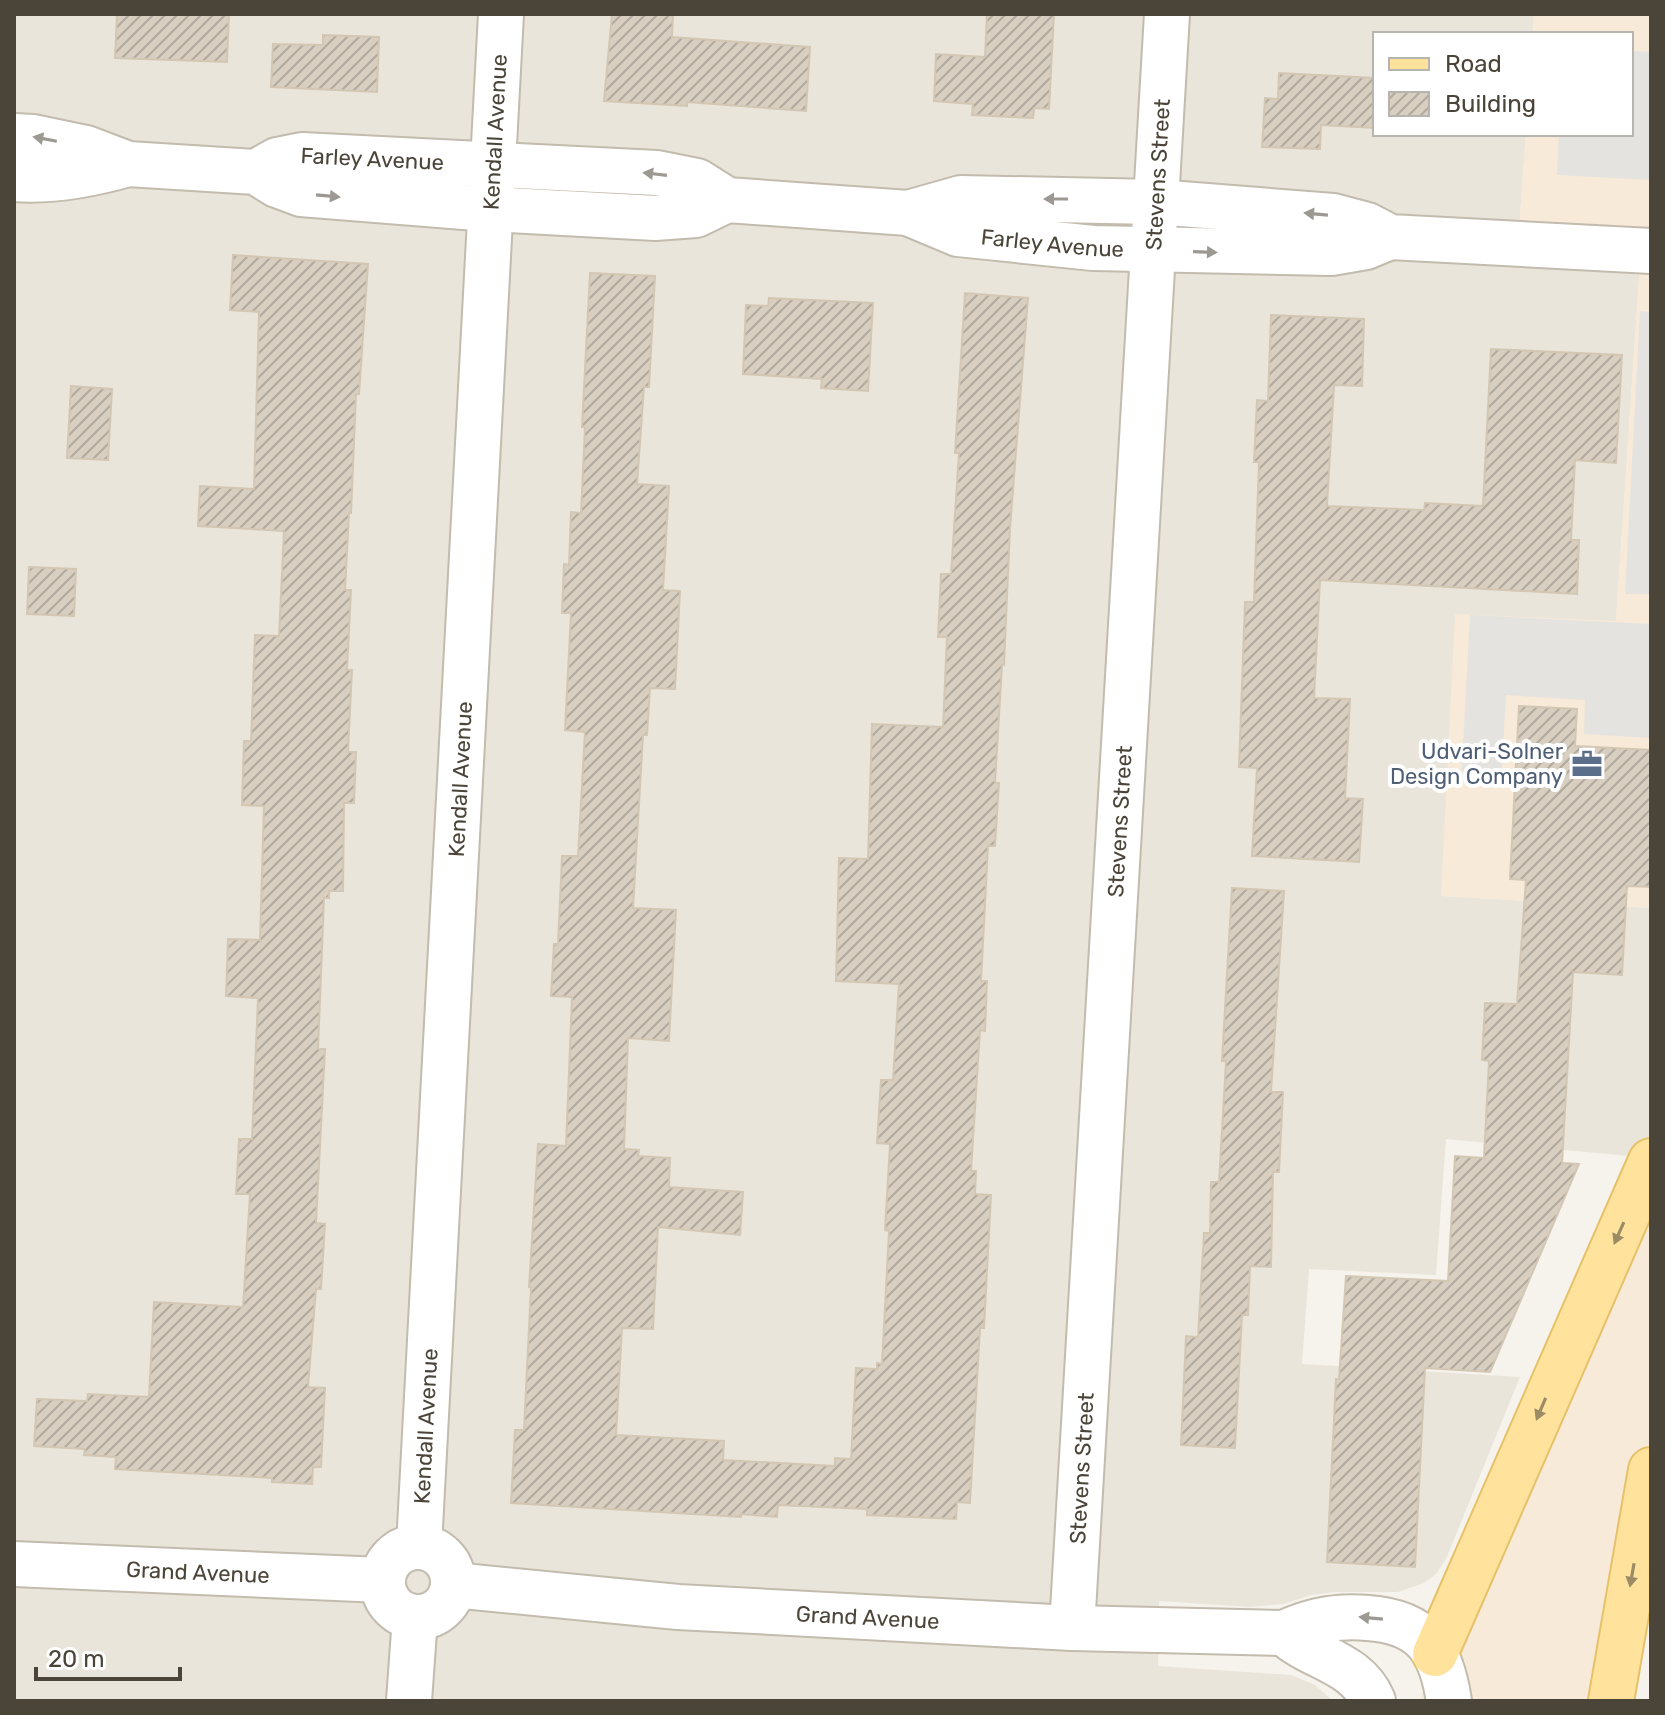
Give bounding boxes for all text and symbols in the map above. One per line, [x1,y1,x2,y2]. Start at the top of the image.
legend [1373,32,1633,136]
text: Road [1445,50,1502,78]
street label: Kendall Avenue [478,53,513,211]
text: Building [1445,90,1536,118]
street label: Stevens Street [1140,98,1176,251]
one-way arrow [32,133,57,145]
street label: Farley Avenue [300,142,445,176]
one-way arrow [642,167,667,180]
one-way arrow [316,190,341,203]
one-way arrow [1043,193,1068,205]
one-way arrow [1303,207,1328,220]
street label: Farley Avenue [980,223,1124,263]
one-way arrow [1193,245,1218,258]
street label: Kendall Avenue [443,700,478,858]
place label: Udvari-Solner Design Company [1390,738,1564,790]
street label: Stevens Street [1102,744,1138,898]
office icon: Udvari-Solner Design Company [1570,747,1604,781]
one-way arrow [1612,1221,1626,1244]
street label: Kendall Avenue [408,1348,444,1505]
street label: Stevens Street [1064,1391,1100,1545]
one-way arrow [1535,1397,1548,1421]
street label: Grand Avenue [125,1556,270,1589]
one-way arrow [1625,1562,1637,1587]
street label: Grand Avenue [795,1600,940,1635]
one-way arrow [1359,1611,1384,1624]
scale bar [36,1631,180,1681]
text: 20 m [48,1645,105,1673]

